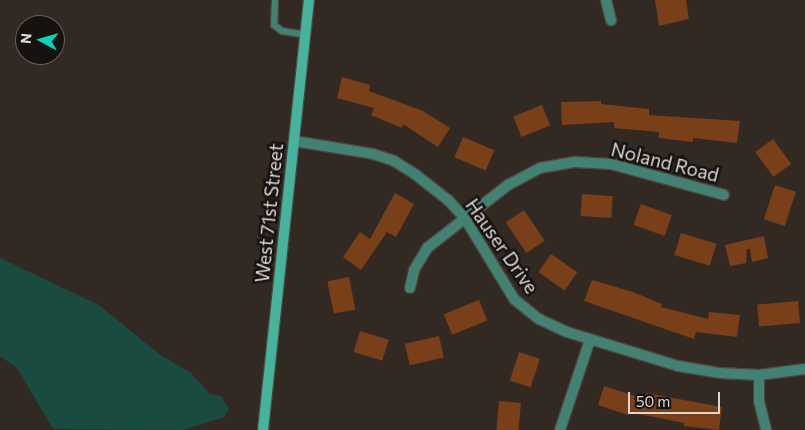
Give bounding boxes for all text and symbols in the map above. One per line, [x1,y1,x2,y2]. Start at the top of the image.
north arrow [15,15,65,65]
text: N [17,32,35,45]
street label: Noland Road [609,138,721,186]
street label: West 71st Street [250,142,288,284]
street label: Hauser Drive [461,194,543,298]
scale bar [630,382,722,414]
text: 50 m [636,392,670,410]

